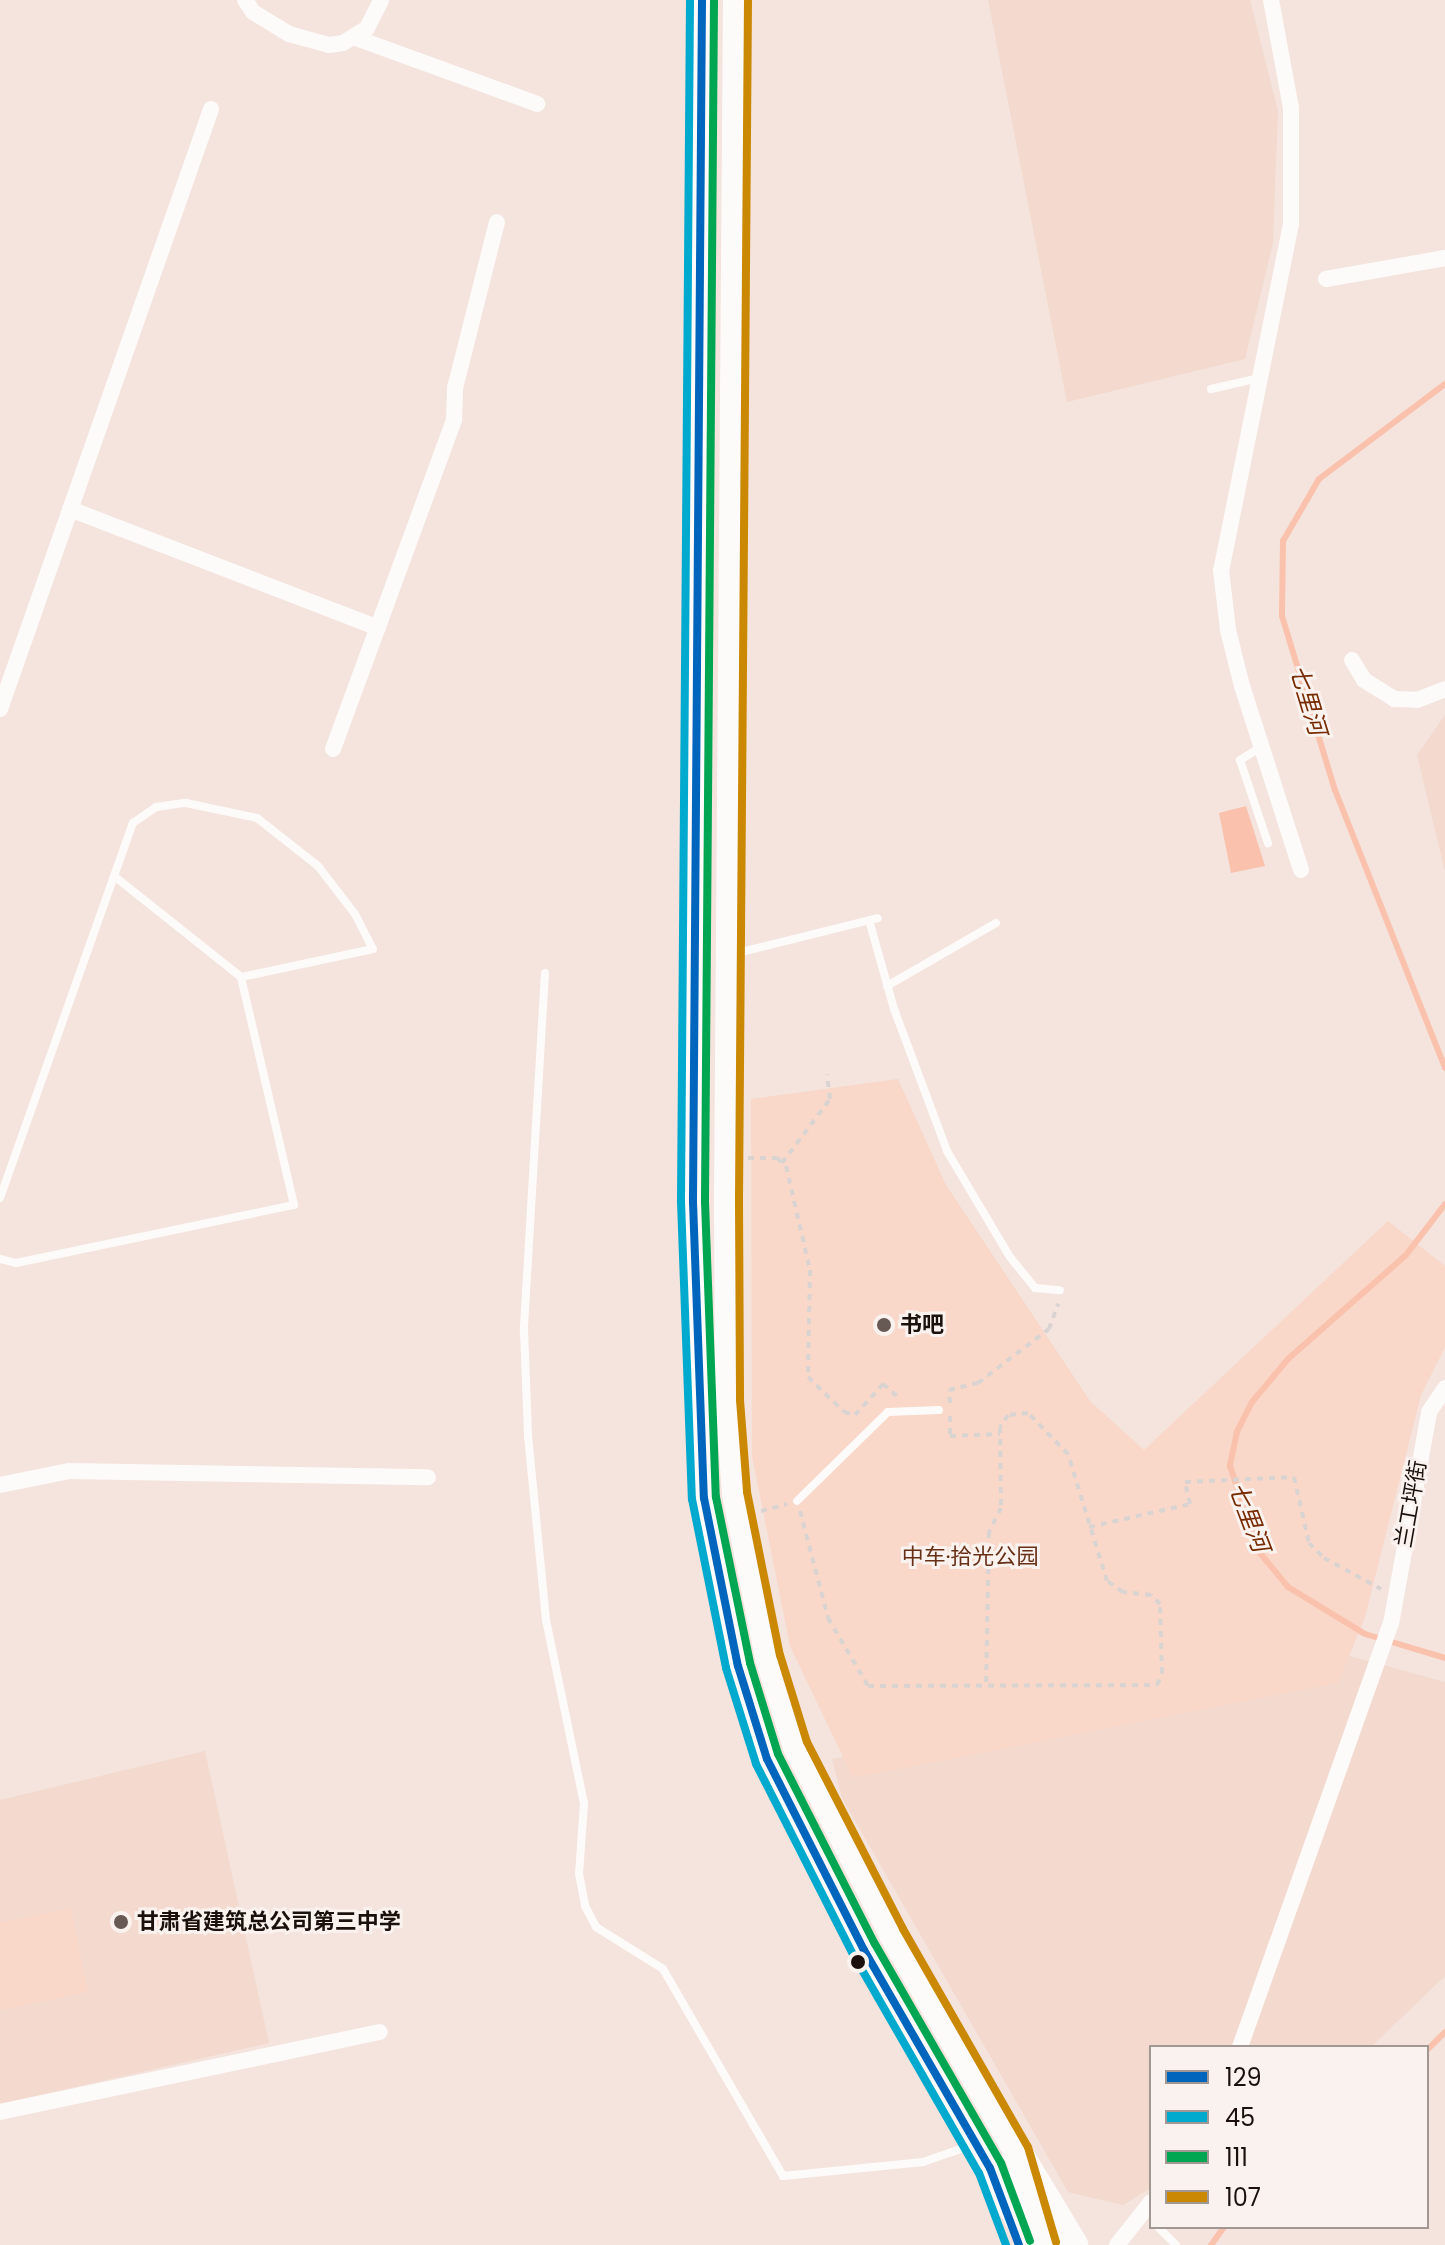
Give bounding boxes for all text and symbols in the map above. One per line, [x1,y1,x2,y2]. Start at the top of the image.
water label: 七里河 [1284,661,1332,739]
place label: 书吧 [900,1312,944,1338]
marker: 书吧 [875,1316,893,1334]
street label: 兰工坪街 [1390,1458,1432,1550]
water label: 七里河 [1223,1478,1275,1556]
park label: 中车·拾光公园 [902,1544,1038,1570]
place label: 甘肃省建筑总公司第三中学 [137,1909,401,1935]
marker: 甘肃省建筑总公司第三中学 [112,1913,130,1931]
unlabelled marker [850,1954,866,1970]
legend [1149,2045,1429,2229]
text: 129 [1225,2061,1262,2094]
text: 45 [1225,2101,1255,2134]
text: 111 [1225,2141,1248,2174]
text: 107 [1225,2181,1261,2214]

